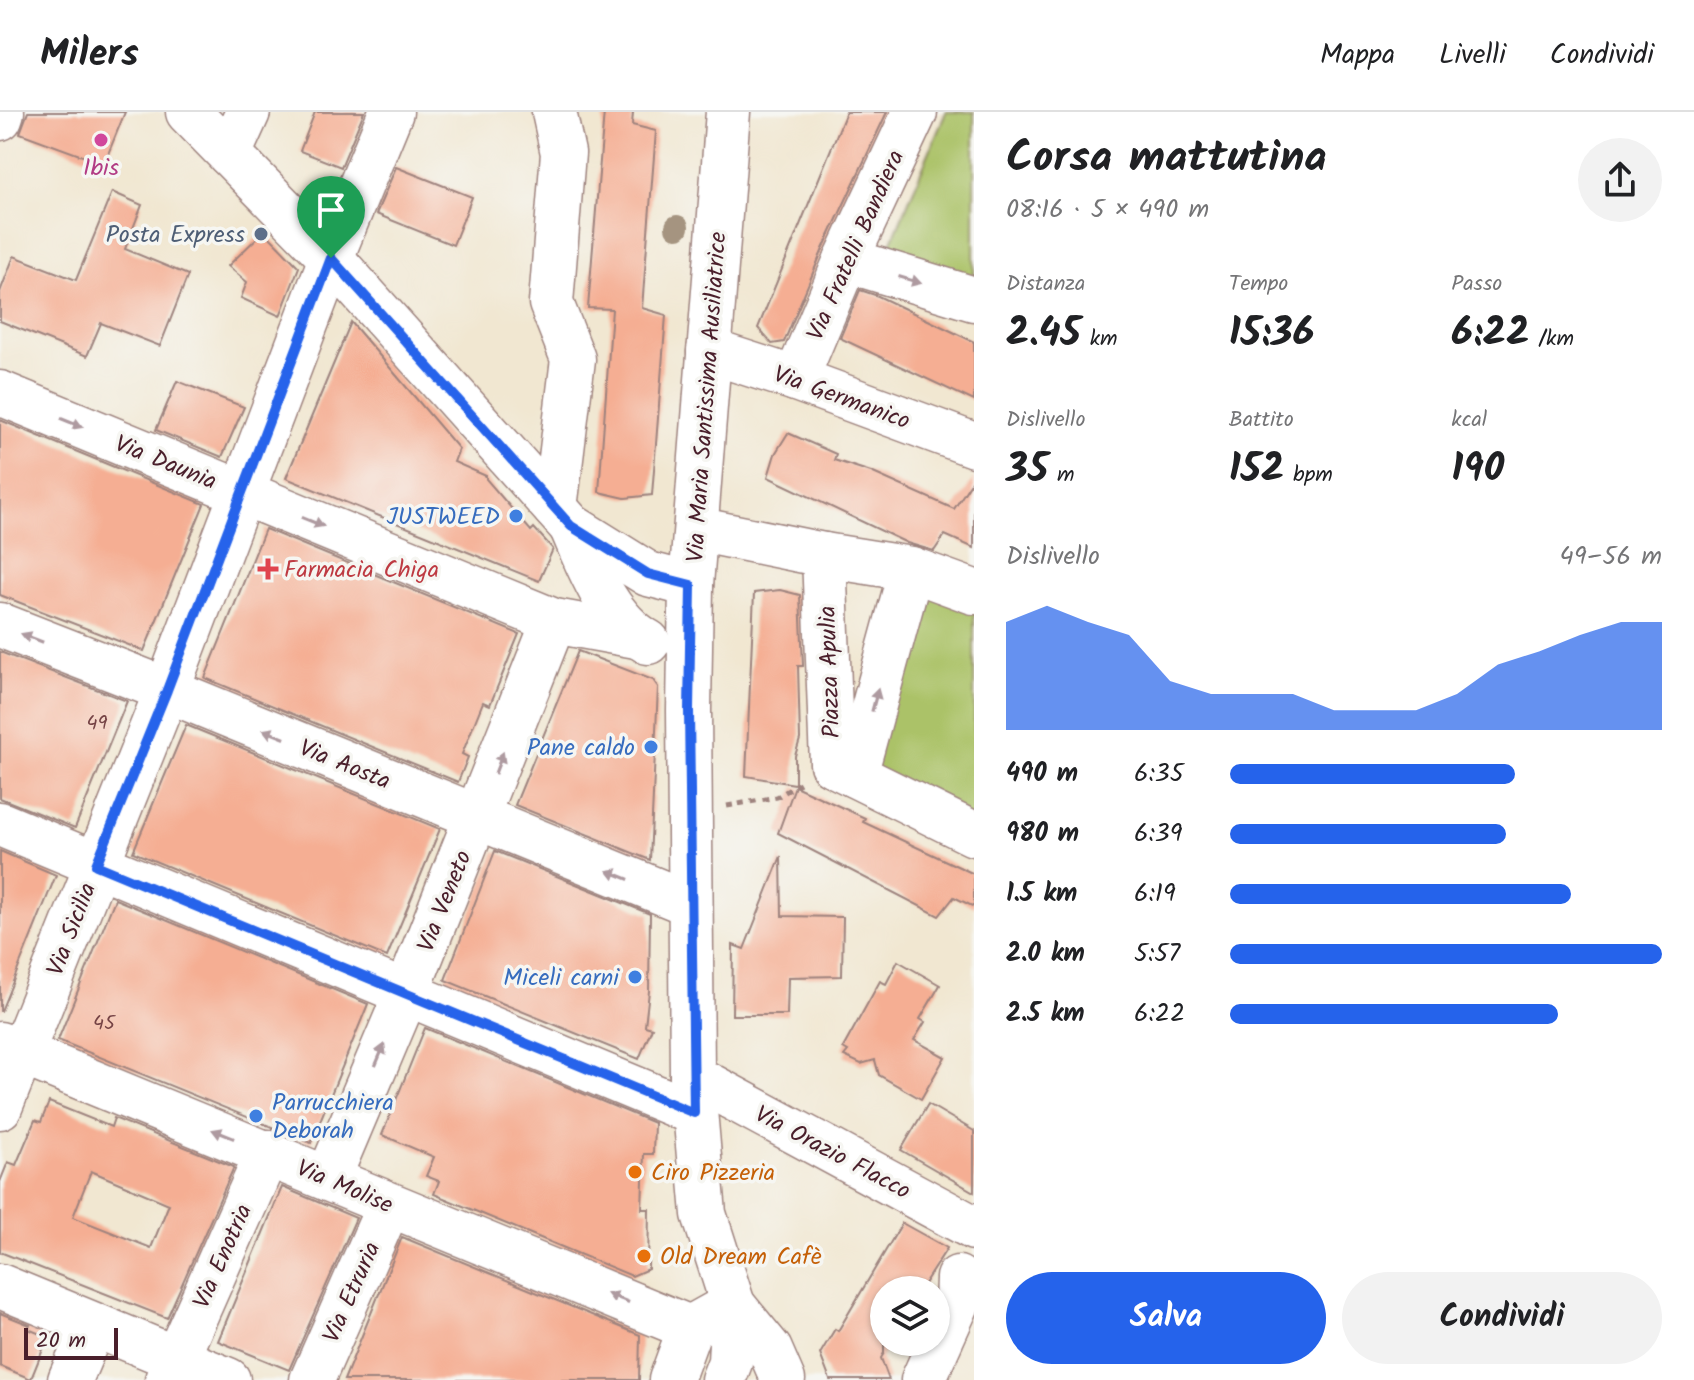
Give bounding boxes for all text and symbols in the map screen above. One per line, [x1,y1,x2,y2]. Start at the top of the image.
text: Milers [40,25,139,85]
text: Mappa [1320,33,1395,78]
text: Livelli [1439,33,1506,78]
text: Condividi [1550,33,1654,78]
text: Corsa mattutina [1006,124,1327,194]
marker: Ibis [92,131,110,149]
button: share [1578,138,1662,222]
street label: Via Fratelli Bandiera [797,144,916,347]
place label: Ibis [83,149,119,188]
pin [297,176,365,258]
icon: arrive [309,188,353,232]
text: 08:16 · 5 × 490 m [1006,189,1209,231]
place label: Posta Express [106,216,245,255]
marker: Posta Express [252,225,270,243]
street label: Via Maria Santissima Ausiliatrice [676,230,739,564]
text: Distanza [1006,267,1085,302]
text: Tempo [1229,267,1288,302]
text: Passo [1451,267,1502,302]
one-way arrow [898,274,922,287]
text: 2.45 [1006,302,1081,366]
text: 15:36 [1229,302,1314,366]
text: 6:22 [1451,302,1530,366]
text: km [1081,322,1118,357]
text: /km [1530,322,1574,357]
street label: Via Germanico [768,356,916,441]
text: Dislivello [1006,403,1085,438]
text: Battito [1229,403,1294,438]
text: kcal [1451,403,1487,438]
one-way arrow [60,417,84,430]
street label: Via Daunia [108,425,223,502]
text: 35 [1006,438,1048,502]
text: 152 [1229,438,1284,502]
text: 190 [1451,438,1504,502]
text: m [1048,458,1074,493]
text: bpm [1284,458,1333,493]
place label: JUSTWEED [387,498,500,537]
marker: JUSTWEED [507,507,525,525]
one-way arrow [301,516,325,529]
text: Dislivello [1006,536,1100,578]
text: 49–56 m [1560,536,1662,578]
place label: Farmacia Chiga [284,551,439,590]
marker: Farmacia Chiga [259,560,277,578]
street label: Piazza Apulia [809,605,852,739]
one-way arrow [20,631,44,644]
one-way arrow [869,688,882,712]
house number: 49 [87,708,108,740]
one-way arrow [262,728,285,741]
street label: Via Aosta [293,729,396,801]
place label: Pane caldo [527,729,635,768]
marker: Pane caldo [642,738,660,756]
one-way arrow [493,751,506,775]
text: 490 m [1006,753,1078,795]
text: 6:35 [1134,753,1184,795]
text: 980 m [1006,813,1079,855]
text: 6:39 [1134,813,1182,855]
street label: Via Veneto [407,845,483,958]
one-way arrow [606,868,630,881]
text: 1.5 km [1006,873,1077,915]
text: 6:19 [1134,873,1176,915]
street label: Via Sicilia [37,877,108,982]
text: 2.0 km [1006,933,1085,975]
text: 5:57 [1134,933,1180,975]
place label: Miceli carni [503,959,620,998]
marker: Miceli carni [626,968,644,986]
text: 2.5 km [1006,993,1085,1035]
text: 6:22 [1134,993,1185,1035]
house number: 45 [93,1008,116,1040]
one-way arrow [374,1044,387,1067]
place label: Parrucchiera Deborah [272,1084,394,1151]
street label: Via Orazio Flacco [747,1096,917,1211]
marker: Parrucchiera Deborah [247,1107,265,1125]
one-way arrow [211,1127,235,1140]
street label: Via Molise [290,1150,399,1225]
place label: Ciro Pizzeria [651,1154,775,1193]
marker: Ciro Pizzeria [626,1163,644,1181]
street label: Via Enotria [183,1198,264,1315]
street label: Via Etruria [313,1236,392,1349]
place label: Old Dream Cafè [660,1238,822,1277]
marker: Old Dream Cafè [635,1247,653,1265]
button: Salva [1006,1272,1326,1364]
button: Condividi [1342,1272,1662,1364]
map controls [870,1276,950,1356]
button: layers [870,1276,950,1356]
one-way arrow [606,1291,630,1304]
scale bar [24,1324,118,1360]
text: 20 m [36,1324,86,1359]

